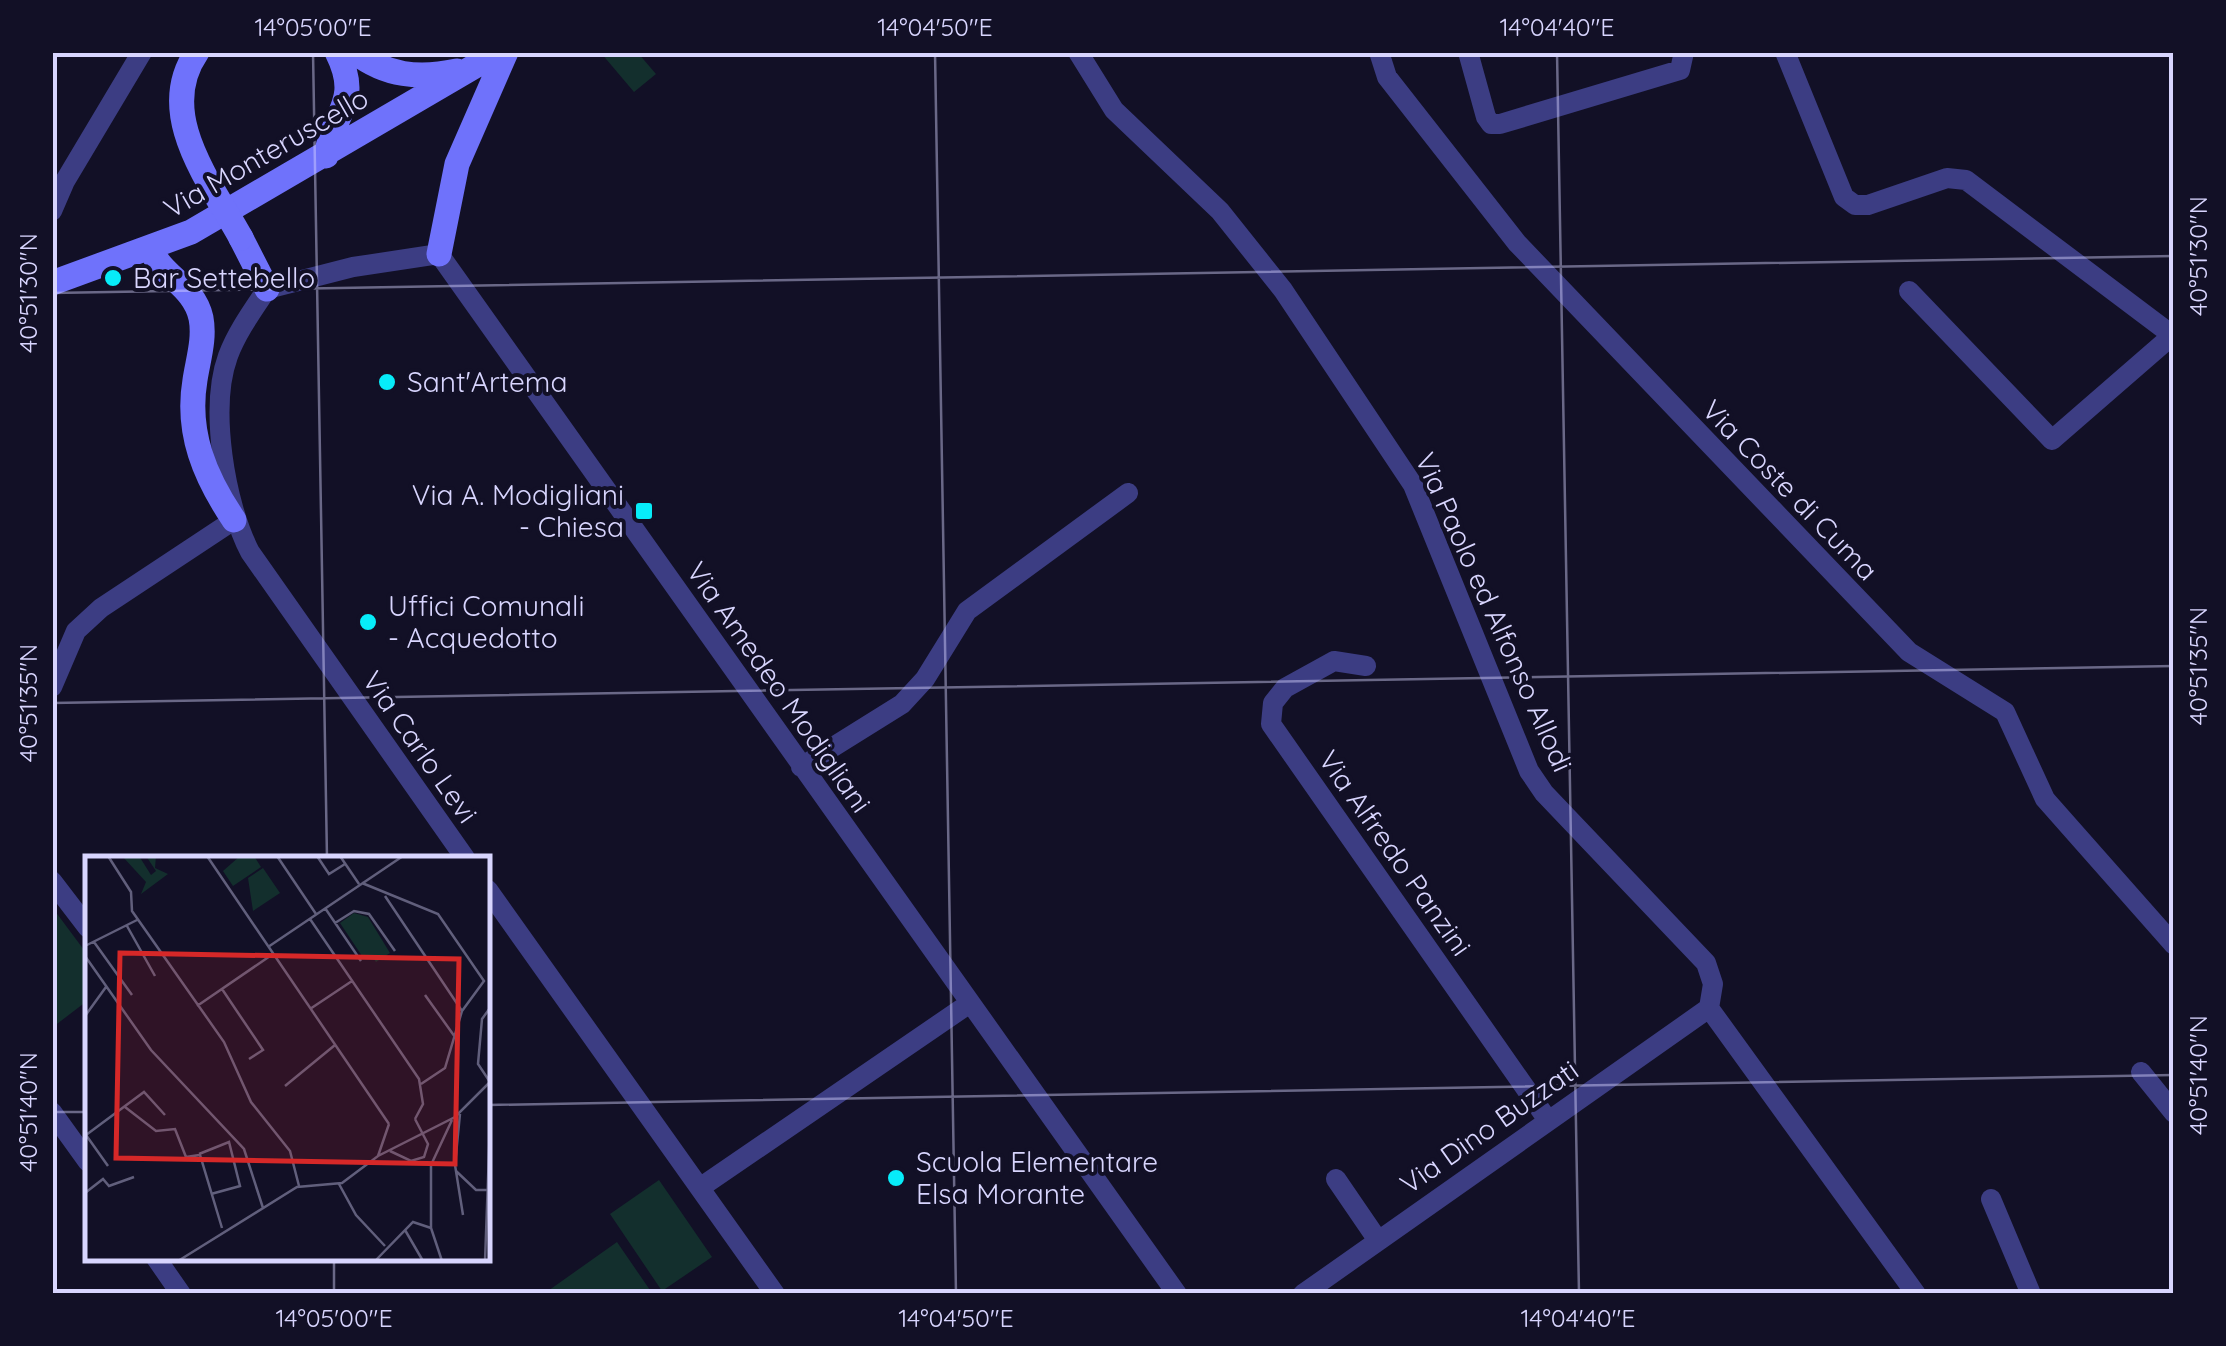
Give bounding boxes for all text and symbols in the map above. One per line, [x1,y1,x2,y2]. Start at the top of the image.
text: 14°05'00"E [254,11,372,42]
text: 14°04'50"E [877,11,993,42]
text: 14°04'40"E [1499,11,1615,42]
street label: Via Monteruscello [157,80,374,225]
text: 40°51'30"N [2182,196,2213,316]
text: 40°51'30"N [12,233,43,353]
place label: Bar Settebello [133,260,315,295]
marker: Bar Settebello [102,267,124,289]
place label: Sant'Artema [407,364,567,399]
marker: Sant'Artema [376,371,398,393]
street label: Via Coste di Cuma [1695,392,1886,587]
street label: Via Paolo ed Alfonso Allodi [1408,447,1581,777]
place label: Via A. Modigliani - Chiesa [412,477,624,544]
marker: Via A. Modigliani - Chiesa [633,500,655,522]
street label: Via Amedeo Modigliani [680,555,879,819]
place label: Uffici Comunali - Acquedotto [388,588,584,655]
text: 40°51'35"N [2182,607,2213,725]
marker: Uffici Comunali - Acquedotto [357,611,379,633]
text: 40°51'35"N [12,644,43,762]
street label: Via Carlo Levi [355,664,486,829]
street label: Via Alfredo Panzini [1311,743,1479,962]
inset map [85,856,490,1261]
text: 40°51'40"N [2182,1015,2213,1135]
text: 40°51'40"N [12,1052,43,1172]
street label: Via Dino Buzzati [1393,1052,1585,1201]
place label: Scuola Elementare Elsa Morante [916,1144,1158,1211]
marker: Scuola Elementare Elsa Morante [885,1167,907,1189]
text: 14°05'00"E [275,1302,393,1333]
text: 14°04'50"E [898,1302,1014,1333]
text: 14°04'40"E [1520,1302,1636,1333]

